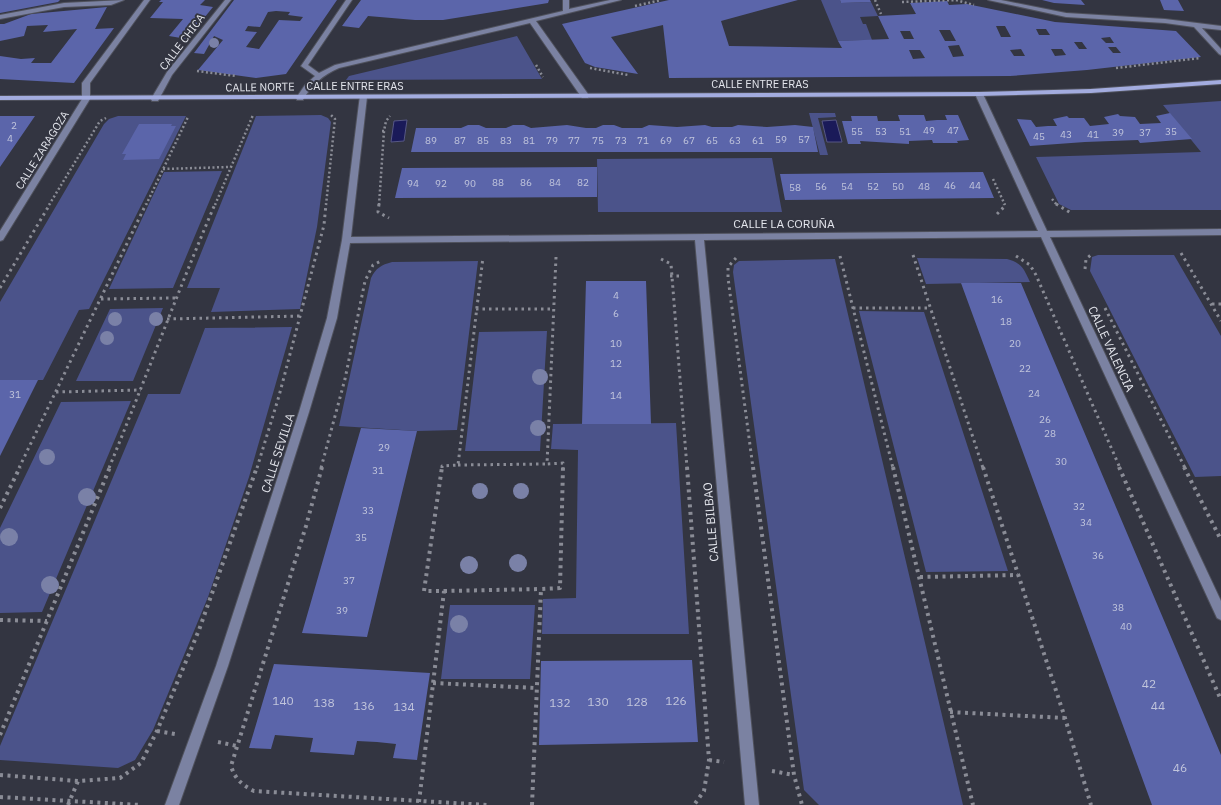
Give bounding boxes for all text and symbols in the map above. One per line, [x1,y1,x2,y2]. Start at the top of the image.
street label: CALLE CHICA [156,11,208,73]
street label: CALLE ENTRE ERAS [711,77,809,91]
street label: CALLE NORTE [225,79,295,95]
street label: CALLE ENTRE ERAS [306,79,404,93]
street label: CALLE ZARAGOZA [12,108,72,192]
house number: 2 [11,119,17,132]
house number: 49 [923,124,935,137]
house number: 47 [947,124,959,137]
house number: 55 [851,125,863,138]
house number: 53 [875,125,887,138]
house number: 51 [899,125,911,138]
house number: 35 [1165,125,1177,138]
house number: 39 [1112,126,1124,139]
house number: 37 [1139,126,1151,139]
house number: 43 [1060,128,1072,141]
house number: 41 [1087,128,1099,141]
house number: 45 [1033,130,1045,143]
house number: 4 [7,132,13,145]
house number: 59 [775,133,787,146]
house number: 57 [798,133,810,146]
house number: 89 [425,134,437,147]
house number: 87 [454,134,466,147]
house number: 85 [477,134,489,147]
house number: 83 [500,134,512,147]
house number: 81 [523,134,535,147]
house number: 79 [546,134,558,147]
house number: 77 [568,134,580,147]
house number: 75 [592,134,604,147]
house number: 73 [615,134,627,147]
house number: 71 [637,134,649,147]
house number: 69 [660,134,672,147]
house number: 67 [683,134,695,147]
house number: 65 [706,134,718,147]
house number: 63 [729,134,741,147]
house number: 61 [752,134,764,147]
house number: 88 [492,176,504,189]
house number: 86 [520,176,532,189]
house number: 84 [549,176,561,189]
house number: 82 [577,176,589,189]
house number: 94 [407,177,419,190]
house number: 92 [435,177,447,190]
house number: 90 [464,177,476,190]
house number: 46 [944,179,956,192]
house number: 44 [969,179,981,192]
house number: 56 [815,180,827,193]
house number: 54 [841,180,853,193]
house number: 52 [867,180,879,193]
house number: 50 [892,180,904,193]
house number: 48 [918,180,930,193]
house number: 58 [789,181,801,194]
street label: CALLE LA CORUÑA [733,216,835,231]
house number: 4 [613,289,619,302]
house number: 16 [991,293,1003,306]
street label: CALLE VALENCIA [1085,303,1138,394]
house number: 6 [613,307,619,320]
house number: 18 [1000,315,1012,328]
house number: 10 [610,337,622,350]
house number: 20 [1009,337,1021,350]
house number: 12 [610,357,622,370]
house number: 22 [1019,362,1031,375]
house number: 24 [1028,387,1040,400]
house number: 31 [9,388,21,401]
house number: 14 [610,389,622,402]
street label: CALLE SEVILLA [258,411,298,495]
house number: 26 [1039,413,1051,426]
house number: 28 [1044,427,1056,440]
house number: 29 [378,441,390,454]
house number: 30 [1055,455,1067,468]
house number: 31 [372,464,384,477]
street label: CALLE BILBAO [700,482,721,562]
house number: 32 [1073,500,1085,513]
house number: 33 [362,504,374,517]
house number: 34 [1080,516,1092,529]
house number: 35 [355,531,367,544]
house number: 36 [1092,549,1104,562]
house number: 37 [343,574,355,587]
house number: 38 [1112,601,1124,614]
house number: 39 [336,604,348,617]
house number: 40 [1120,620,1132,633]
house number: 42 [1142,676,1156,691]
house number: 140 [272,693,294,708]
house number: 126 [665,693,687,708]
house number: 130 [587,694,609,709]
house number: 128 [626,694,648,709]
house number: 138 [313,695,335,710]
house number: 132 [549,695,571,710]
house number: 136 [353,698,375,713]
house number: 44 [1151,698,1165,713]
house number: 134 [393,699,415,714]
house number: 46 [1173,760,1187,775]

